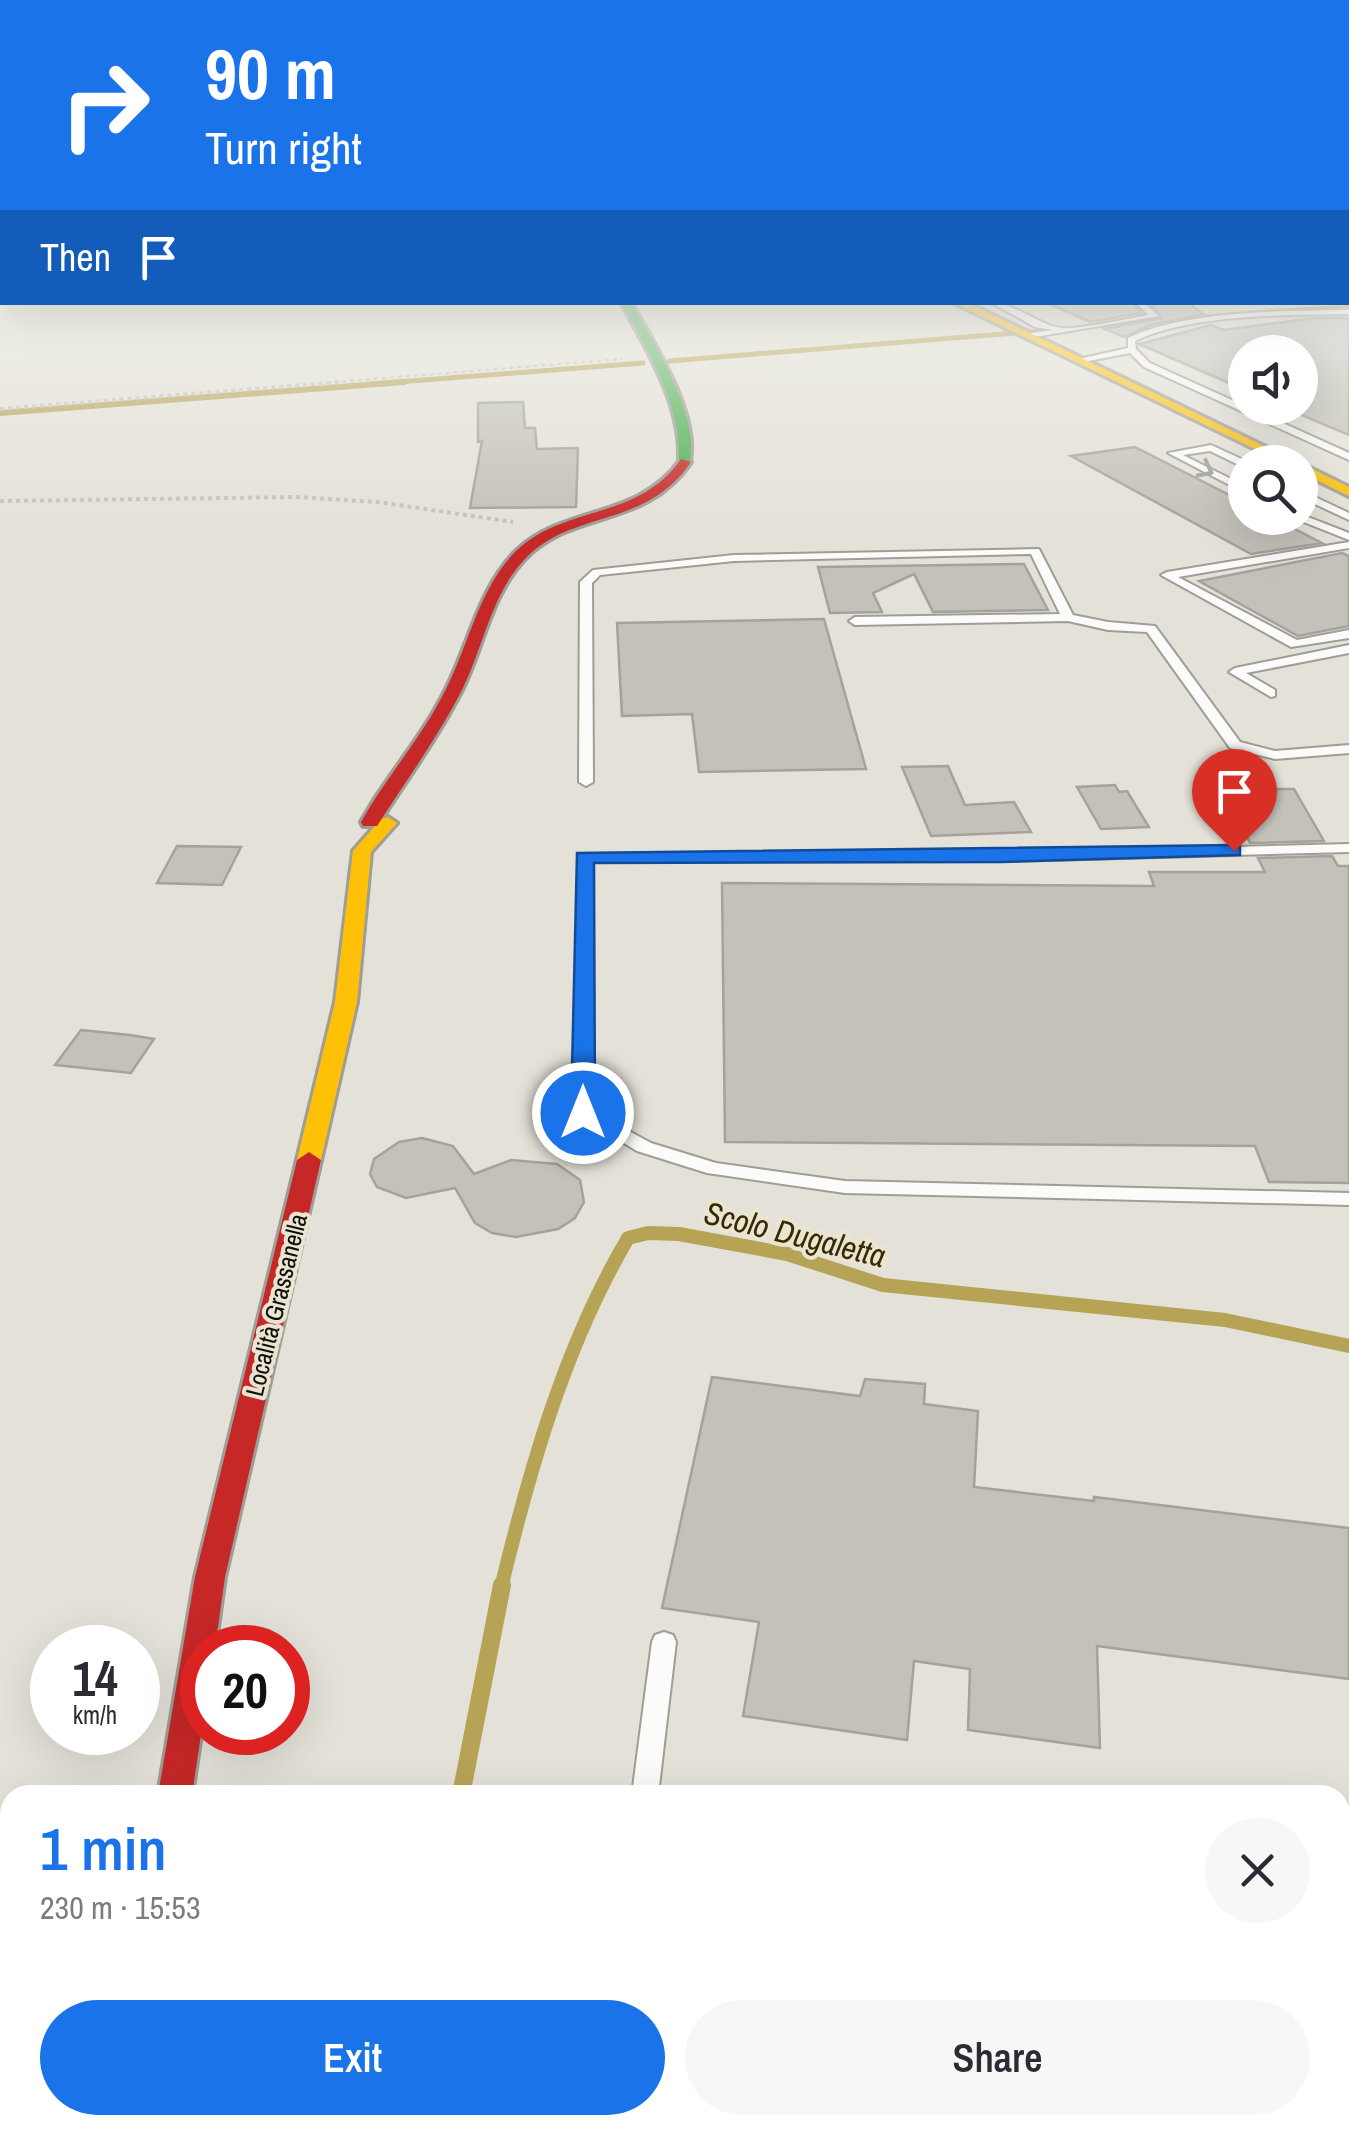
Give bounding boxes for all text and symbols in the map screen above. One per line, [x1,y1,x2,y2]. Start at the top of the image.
text: 90 m [205,27,336,121]
icon: right [40,40,170,170]
text: Turn right [205,117,362,178]
icon: arrive [131,230,186,285]
text: Then [40,232,111,283]
map controls [1228,335,1318,535]
button: sound [1228,335,1318,425]
button: search [1228,445,1318,535]
one-way arrow [1196,458,1214,478]
pin [1192,749,1277,852]
icon: arrive [1207,764,1262,819]
position arrow [531,1061,635,1165]
water label: Scolo Dugaletta [700,1191,890,1277]
street label: Località Grassanella [237,1210,315,1400]
speed limit sign: 20 [180,1625,310,1755]
text: 14 [72,1644,118,1712]
text: km/h [73,1698,117,1732]
text: 1 min [40,1808,167,1889]
button: close [1205,1818,1310,1923]
text: 230 m · 15:53 [40,1886,200,1929]
button: Exit [40,2000,665,2115]
button: Share [685,2000,1310,2115]

